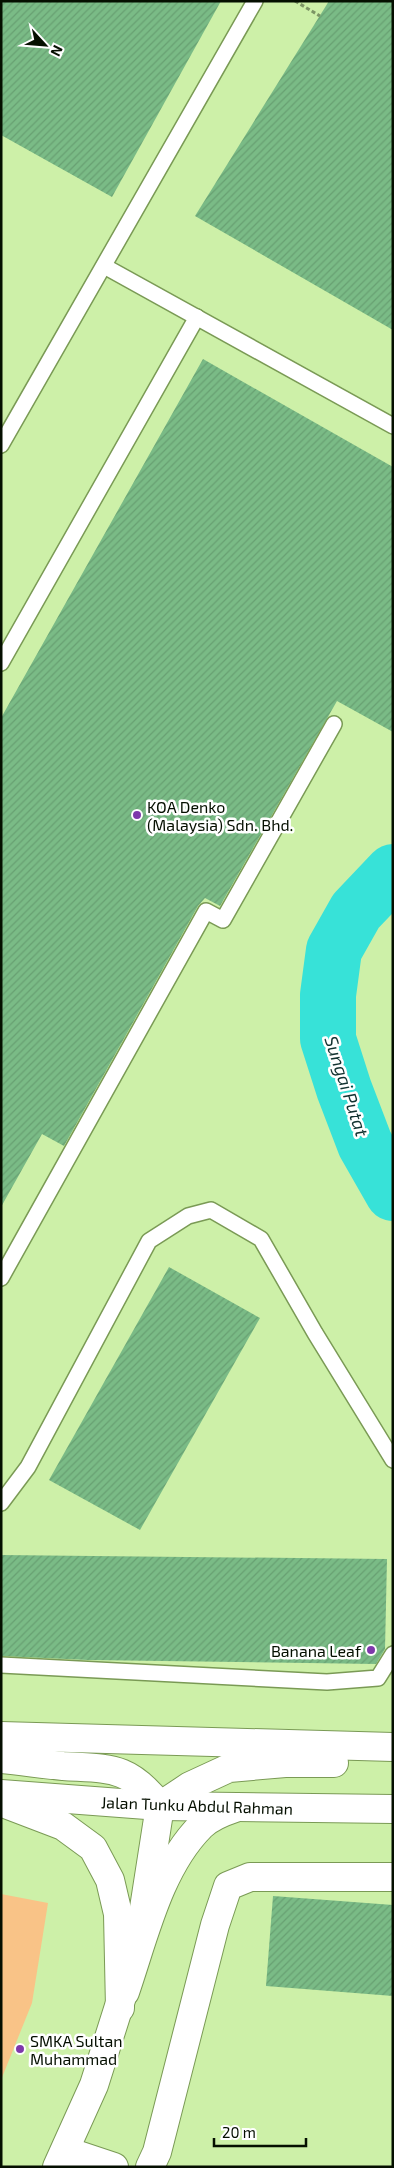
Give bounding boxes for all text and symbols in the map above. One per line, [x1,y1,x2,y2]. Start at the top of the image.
north arrow [20,20,70,70]
text: N [47,43,67,59]
place label: KOA Denko (Malaysia) Sdn. Bhd. [147,797,293,834]
marker: KOA Denko (Malaysia) Sdn. Bhd. [131,809,143,821]
water label: Sungai Putat [320,1033,374,1139]
place label: Banana Leaf [271,1641,362,1660]
marker: Banana Leaf [365,1644,377,1656]
street label: Jalan Tunku Abdul Rahman [101,1792,293,1818]
place label: SMKA Sultan Muhammad [30,2031,123,2068]
marker: SMKA Sultan Muhammad [14,2043,26,2055]
scale bar [214,2116,306,2148]
text: 20 m [222,2123,256,2141]

